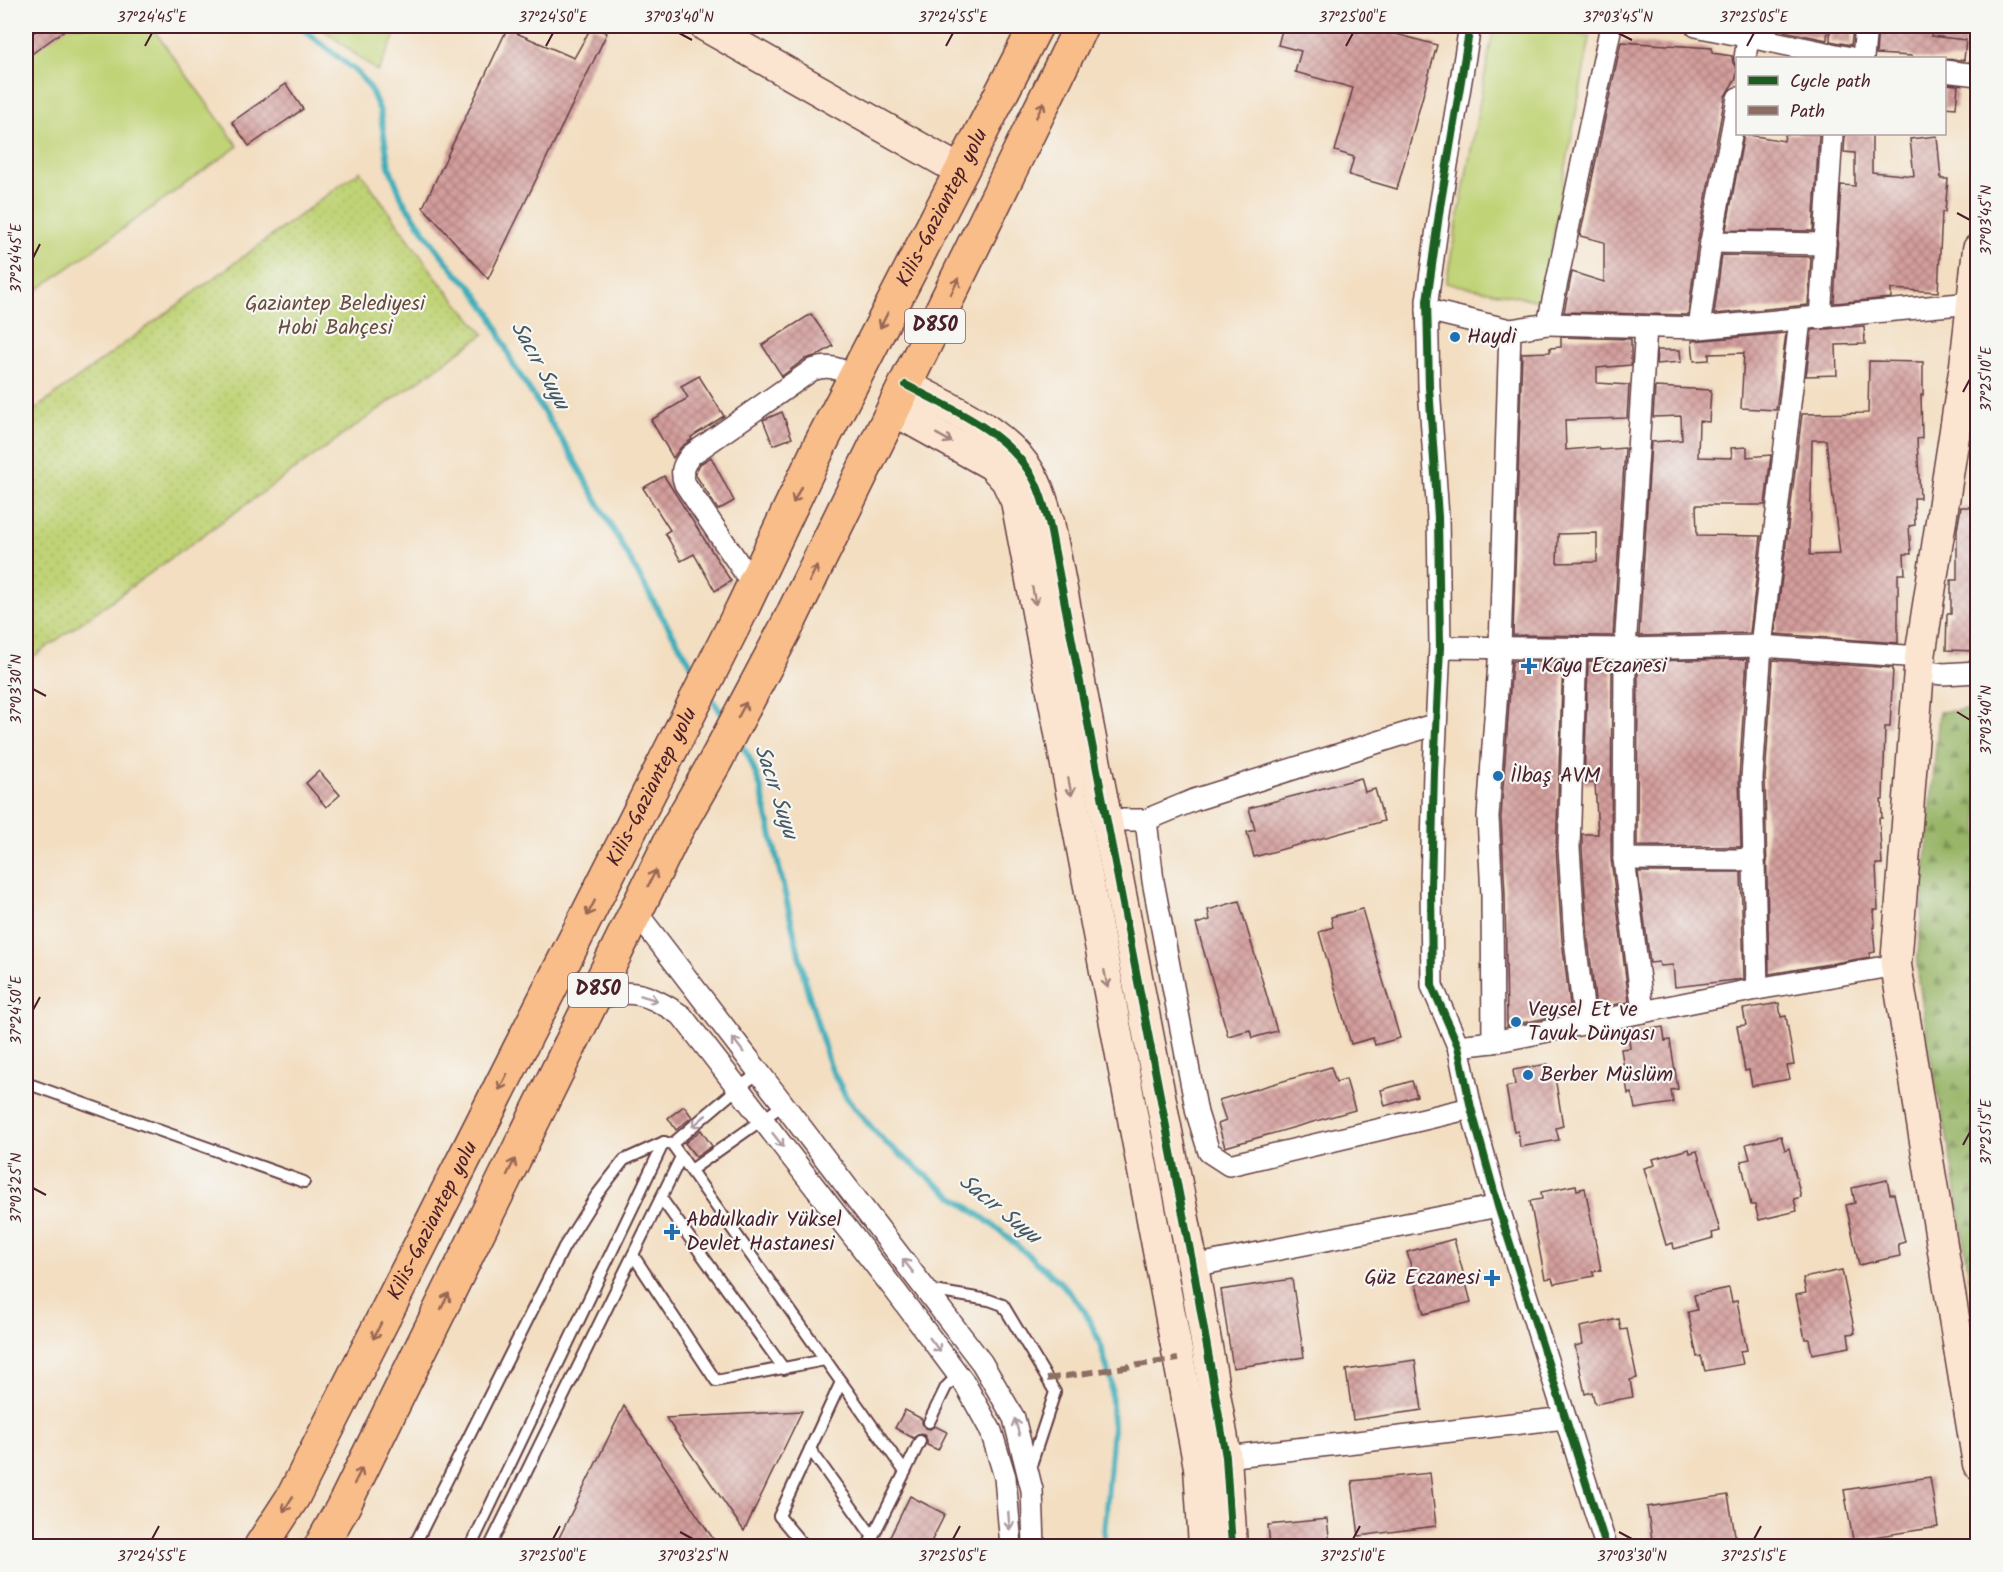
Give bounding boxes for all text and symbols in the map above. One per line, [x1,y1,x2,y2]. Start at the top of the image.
text: 37°24'45"E [117,6,188,30]
text: 37°24'50"E [518,6,589,30]
text: 37°03'40"N [644,6,714,30]
text: 37°24'55"E [918,6,989,30]
text: 37°25'00"E [1319,6,1388,30]
text: 37°03'45"N [1583,6,1653,30]
text: 37°25'05"E [1720,6,1790,30]
legend [1736,57,1946,135]
text: Cycle path [1790,68,1871,97]
text: Path [1790,98,1825,127]
one-way arrow [1035,102,1046,120]
street label: Kilis-Gaziantep yolu [888,123,997,293]
text: 37°03'45"N [1975,185,1999,255]
text: 37°24'45"E [5,222,29,293]
one-way arrow [949,277,961,295]
park label: Gaziantep Belediyesi Hobi Bahçesi [245,288,426,345]
road number: D850 [905,309,965,343]
one-way arrow [878,311,889,329]
water label: Sacır Suyu [500,315,579,419]
place label: Haydi [1467,321,1517,354]
marker: Haydi [1448,330,1462,344]
text: 37°25'10"E [1975,345,1999,412]
one-way arrow [935,432,952,444]
one-way arrow [790,485,802,503]
one-way arrow [807,565,819,583]
one-way arrow [1029,585,1040,605]
place label: Kaya Eczanesi [1541,650,1668,683]
text: 37°03'30"N [5,654,29,724]
marker: Kaya Eczanesi [1522,659,1536,673]
text: 37°03'40"N [1975,685,1999,755]
street label: Kilis-Gaziantep yolu [598,702,706,873]
one-way arrow [737,702,748,720]
water label: Sacır Suyu [743,741,807,846]
place label: İlbaş AVM [1510,760,1601,793]
marker: İlbaş AVM [1491,769,1505,783]
one-way arrow [1065,777,1076,797]
one-way arrow [647,870,659,888]
one-way arrow [585,898,596,916]
one-way arrow [1101,968,1112,988]
road number: D850 [568,973,628,1007]
text: 37°24'50"E [5,974,29,1045]
one-way arrow [639,993,658,1004]
place label: Veysel Et ve Tavuk Dünyası [1528,994,1655,1051]
marker: Veysel Et ve Tavuk Dünyası [1509,1015,1523,1029]
one-way arrow [732,1037,745,1053]
place label: Berber Müslüm [1540,1059,1673,1092]
marker: Berber Müslüm [1521,1068,1535,1082]
one-way arrow [497,1072,508,1090]
text: 37°25'15"E [1975,1098,1999,1165]
one-way arrow [692,1114,707,1128]
one-way arrow [772,1132,784,1148]
street label: Kilis-Gaziantep yolu [378,1135,487,1306]
text: 37°03'25"N [5,1153,29,1223]
one-way arrow [506,1158,518,1176]
water label: Sacır Suyu [950,1166,1049,1256]
place label: Abdulkadir Yüksel Devlet Hastanesi [686,1204,842,1261]
marker: Abdulkadir Yüksel Devlet Hastanesi [663,1223,681,1241]
one-way arrow [901,1259,914,1275]
place label: Güz Eczanesi [1364,1262,1481,1295]
marker: Güz Eczanesi [1485,1271,1499,1285]
one-way arrow [439,1293,451,1311]
one-way arrow [370,1321,382,1339]
one-way arrow [929,1336,942,1352]
one-way arrow [1010,1418,1022,1437]
one-way arrow [353,1468,365,1486]
one-way arrow [282,1496,294,1512]
one-way arrow [1004,1510,1015,1530]
text: 37°24'55"E [117,1545,188,1569]
text: 37°25'00"E [519,1545,588,1569]
text: 37°03'25"N [658,1545,728,1569]
text: 37°25'05"E [919,1545,989,1569]
text: 37°25'10"E [1320,1545,1387,1569]
text: 37°03'30"N [1597,1545,1667,1569]
text: 37°25'15"E [1721,1545,1788,1569]

